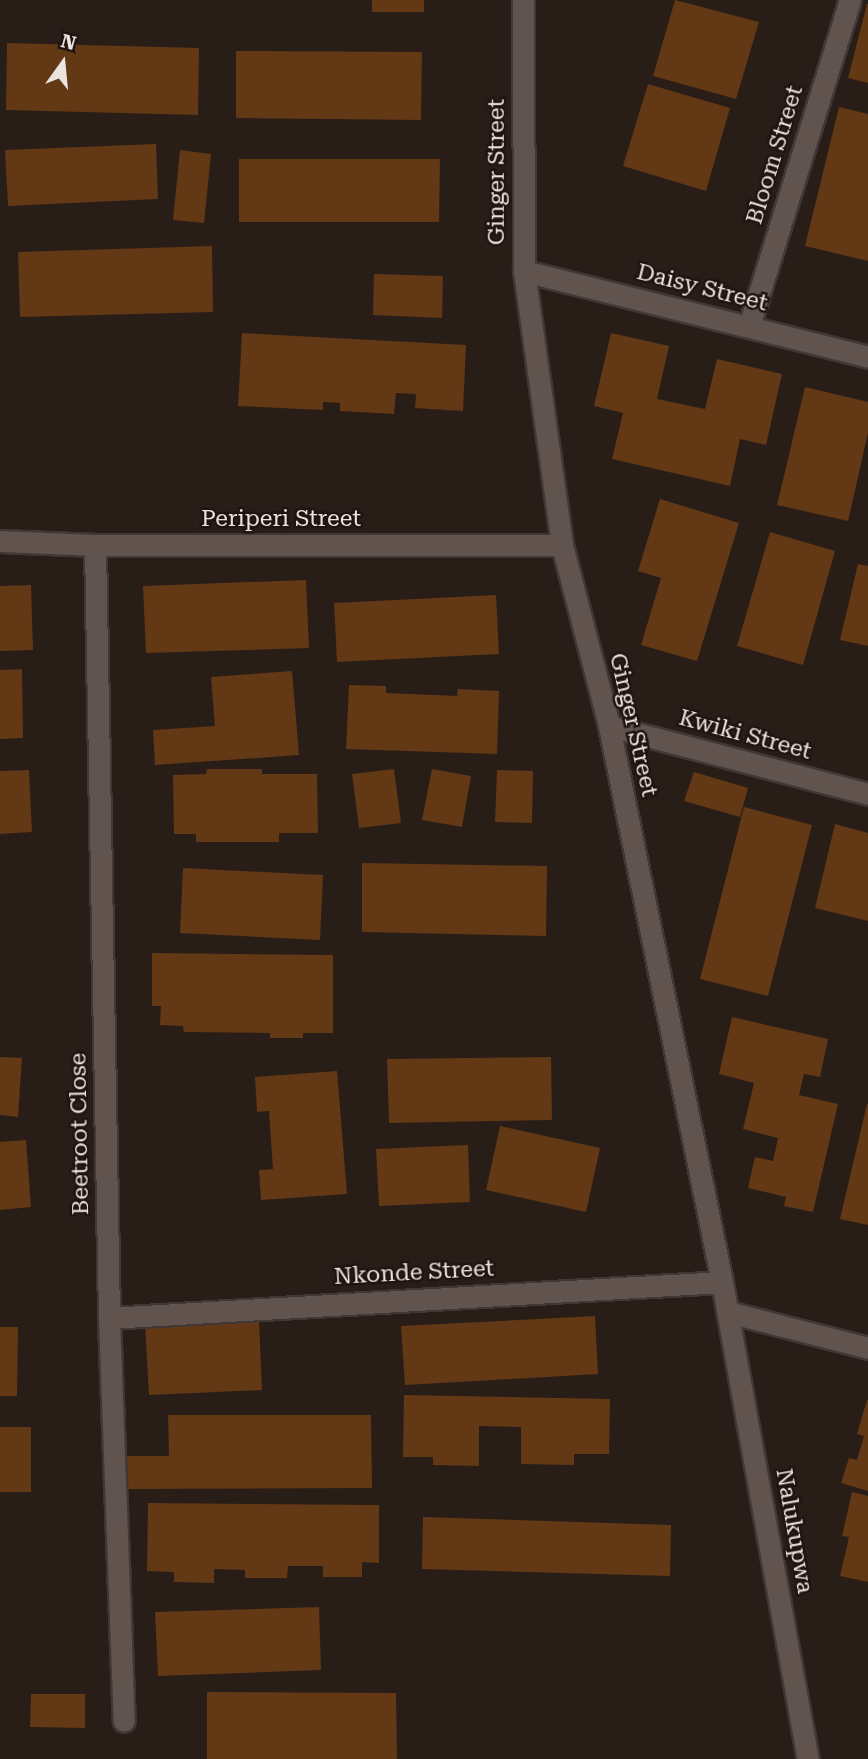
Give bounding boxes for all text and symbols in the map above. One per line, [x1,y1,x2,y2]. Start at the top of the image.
north arrow [28,28,98,98]
text: N [59,29,79,55]
street label: Bloom Street [741,82,809,228]
street label: Ginger Street [483,99,511,245]
street label: Daisy Street [634,258,770,318]
street label: Periperi Street [201,505,361,533]
street label: Ginger Street [603,651,663,799]
street label: Kwiki Street [676,704,814,766]
street label: Beetroot Close [65,1053,95,1215]
street label: Nkonde Street [333,1255,495,1291]
street label: Nalukupwa [769,1466,819,1596]

